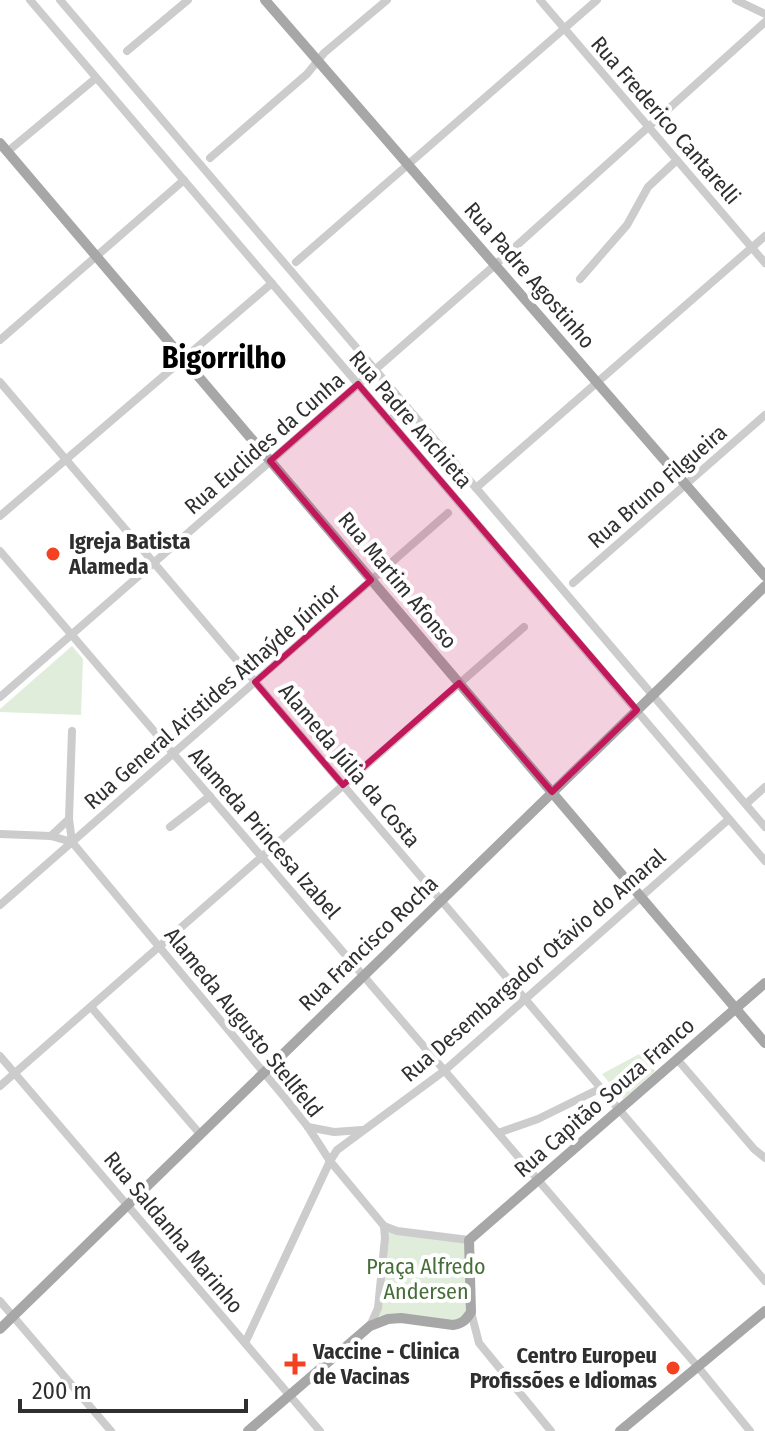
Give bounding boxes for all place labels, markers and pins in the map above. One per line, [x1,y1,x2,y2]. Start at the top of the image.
place label: Igreja Batista Alameda [68,528,190,580]
marker: Igreja Batista Alameda [44,545,62,563]
place label: Vaccine - Clinica de Vacinas [312,1338,460,1390]
place label: Centro Europeu Profissões e Idiomas [470,1342,657,1394]
marker: Vaccine - Clinica de Vacinas [284,1353,306,1375]
marker: Centro Europeu Profissões e Idiomas [664,1359,682,1377]

